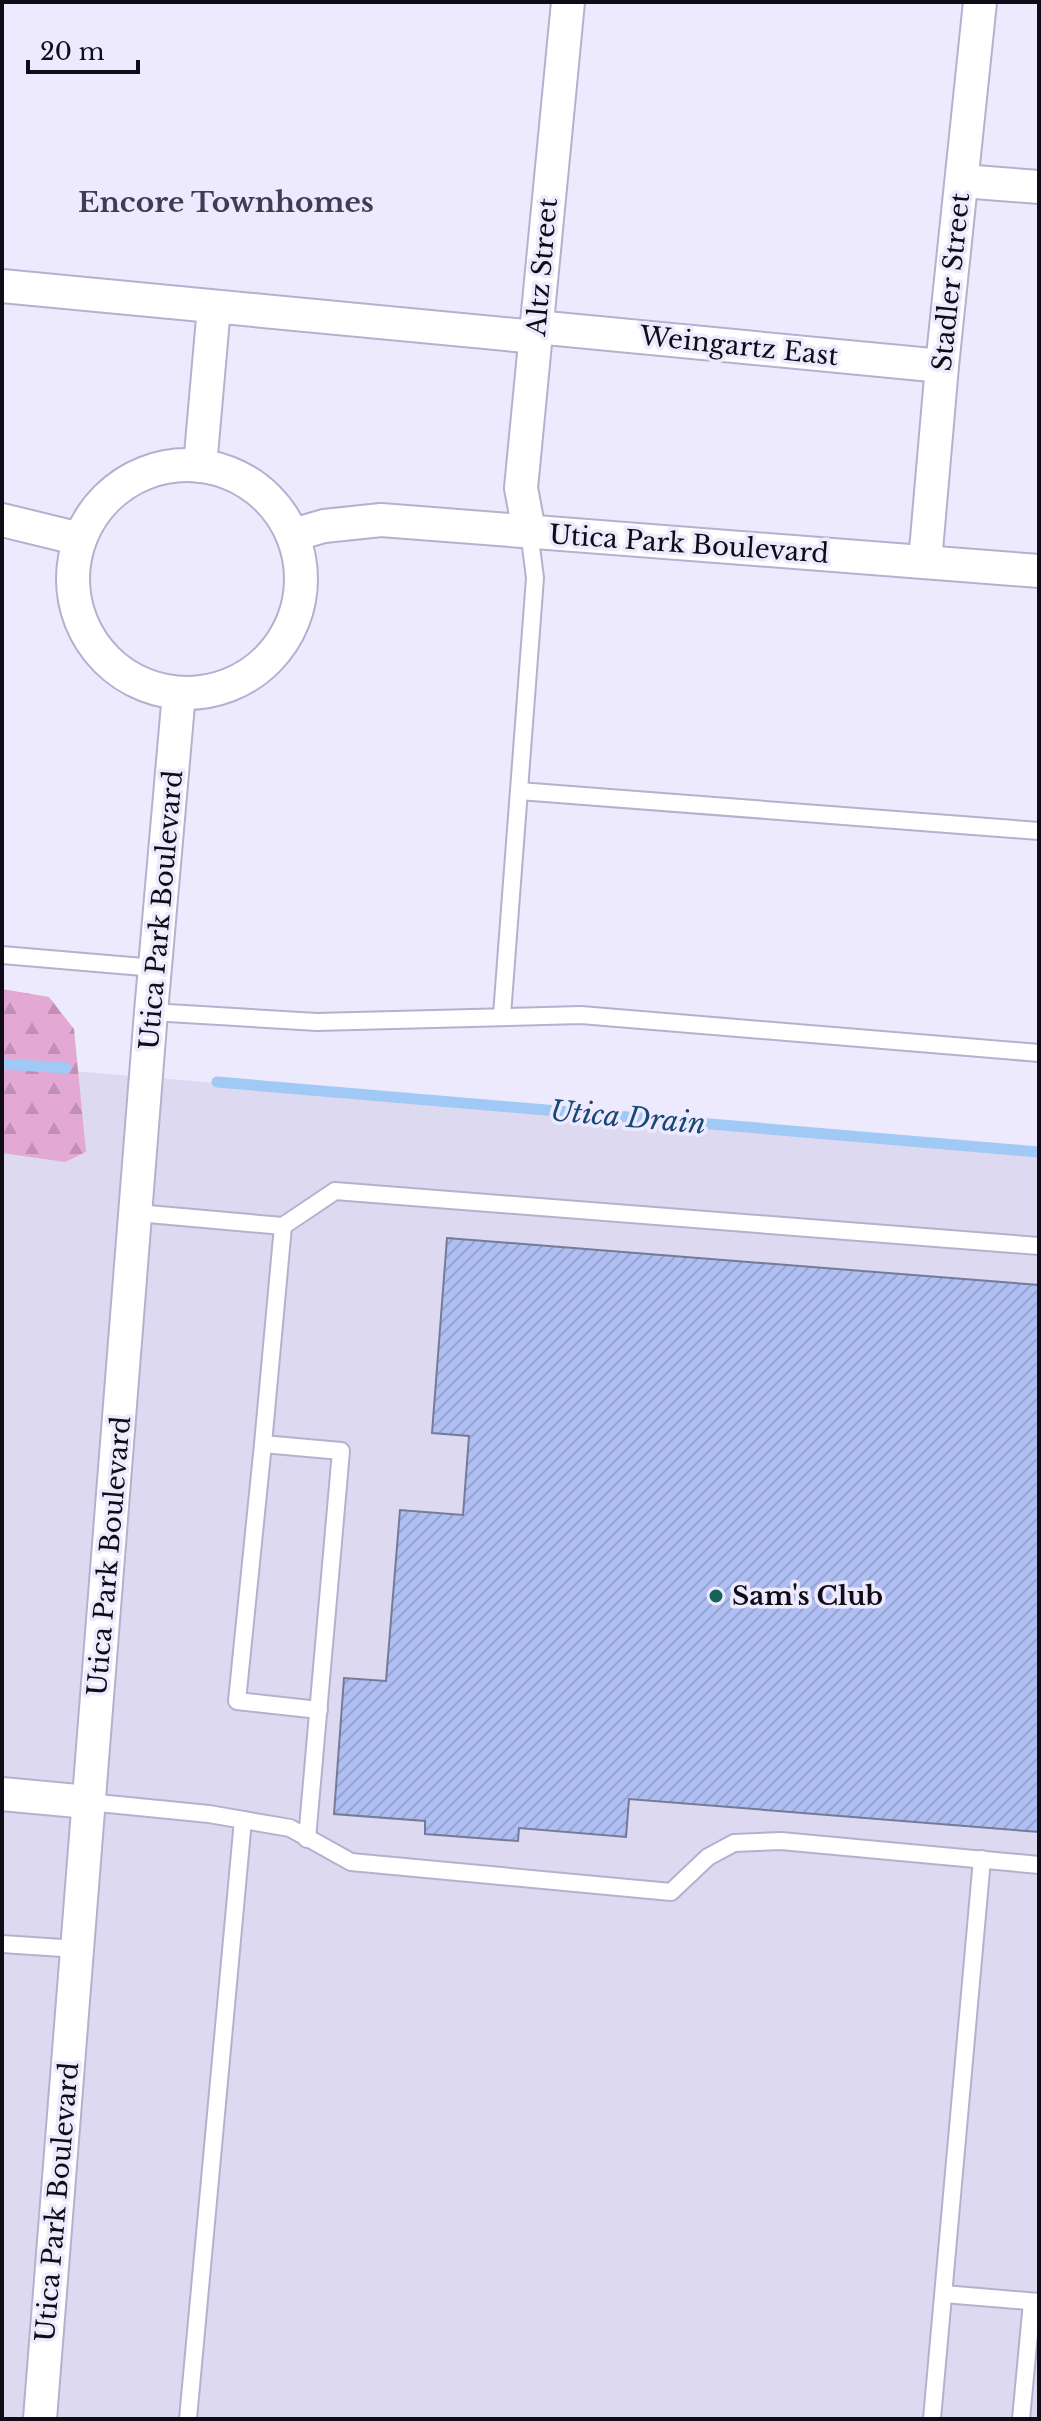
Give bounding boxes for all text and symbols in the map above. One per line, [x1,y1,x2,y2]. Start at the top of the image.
scale bar [28,24,138,74]
text: 20 m [40,37,105,66]
district label: Encore Townhomes [78,185,374,220]
street label: Stadler Street [926,191,976,373]
street label: Altz Street [520,196,564,338]
street label: Weingartz East [637,320,840,372]
street label: Utica Park Boulevard [548,518,830,570]
street label: Utica Park Boulevard [133,769,189,1051]
water label: Utica Drain [549,1093,707,1142]
street label: Utica Park Boulevard [81,1415,137,1697]
place label: Sam's Club [732,1580,883,1612]
marker: Sam's Club [707,1587,725,1605]
street label: Utica Park Boulevard [29,2061,85,2343]

